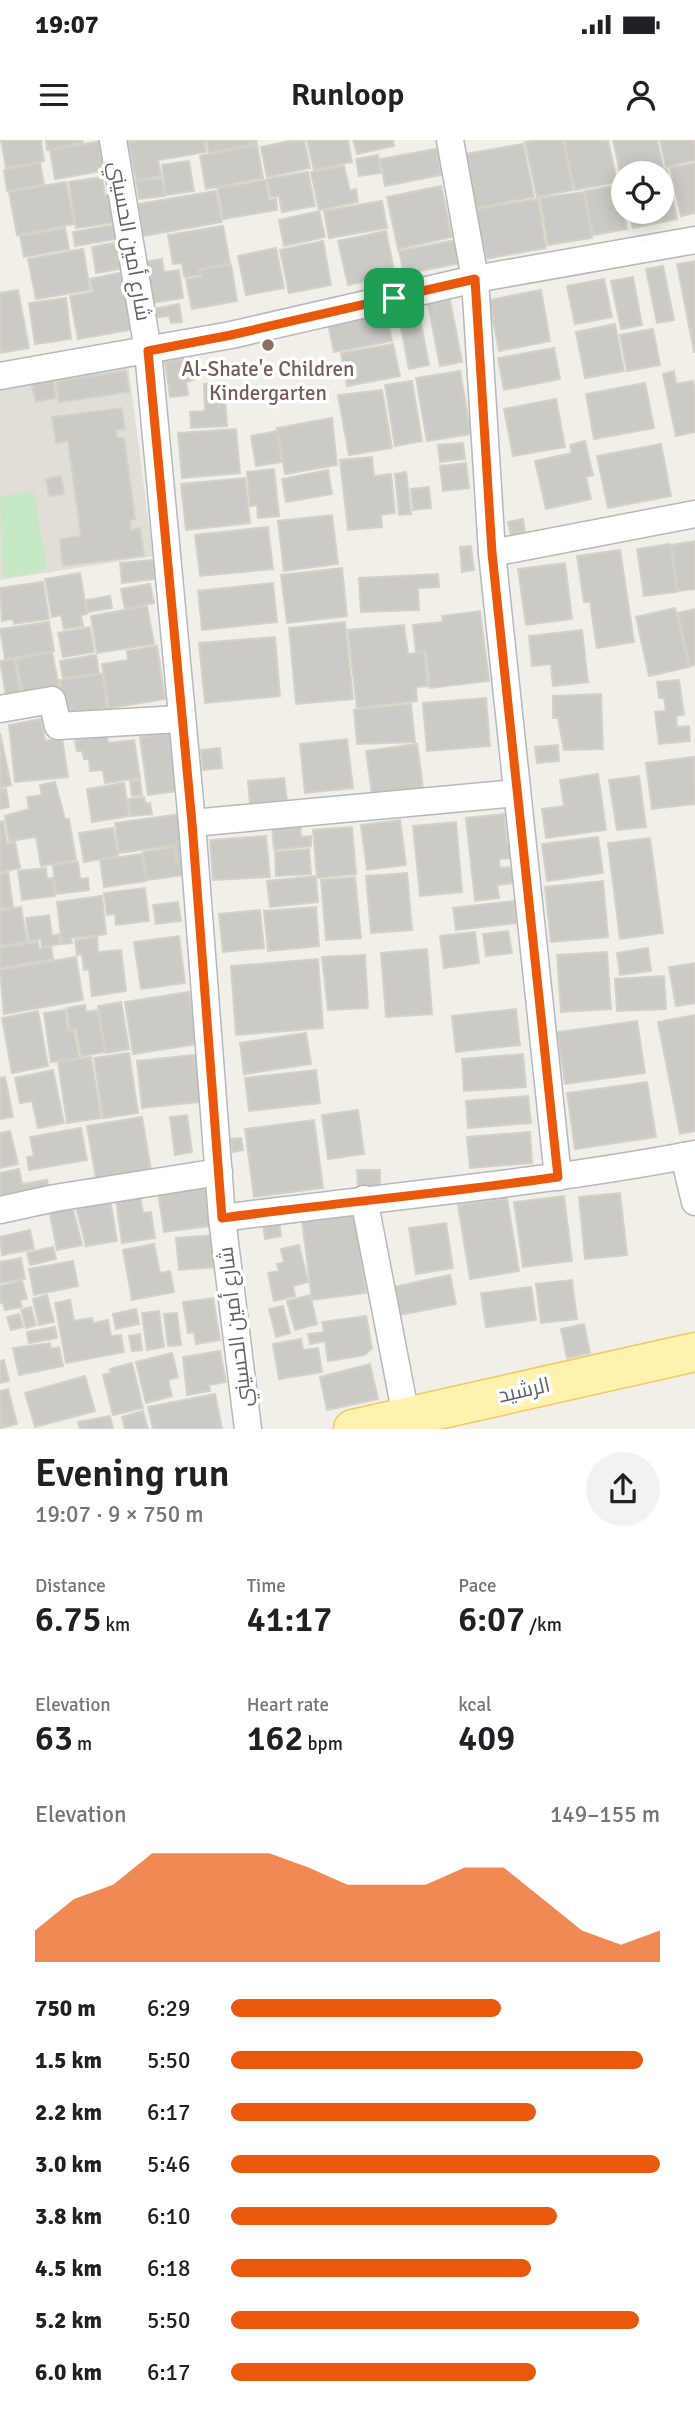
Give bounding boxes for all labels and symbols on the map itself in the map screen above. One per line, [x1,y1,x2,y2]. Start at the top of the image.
street label: شارع أمين الحسيني [100,159,157,323]
pin [364,268,424,328]
marker: Al-Shate'e Children Kindergarten [260,337,276,353]
place label: Al-Shate'e Children Kindergarten [182,356,354,406]
street label: شارع أمين الحسيني [212,1245,261,1409]
street label: الرشيد [495,1371,553,1409]

